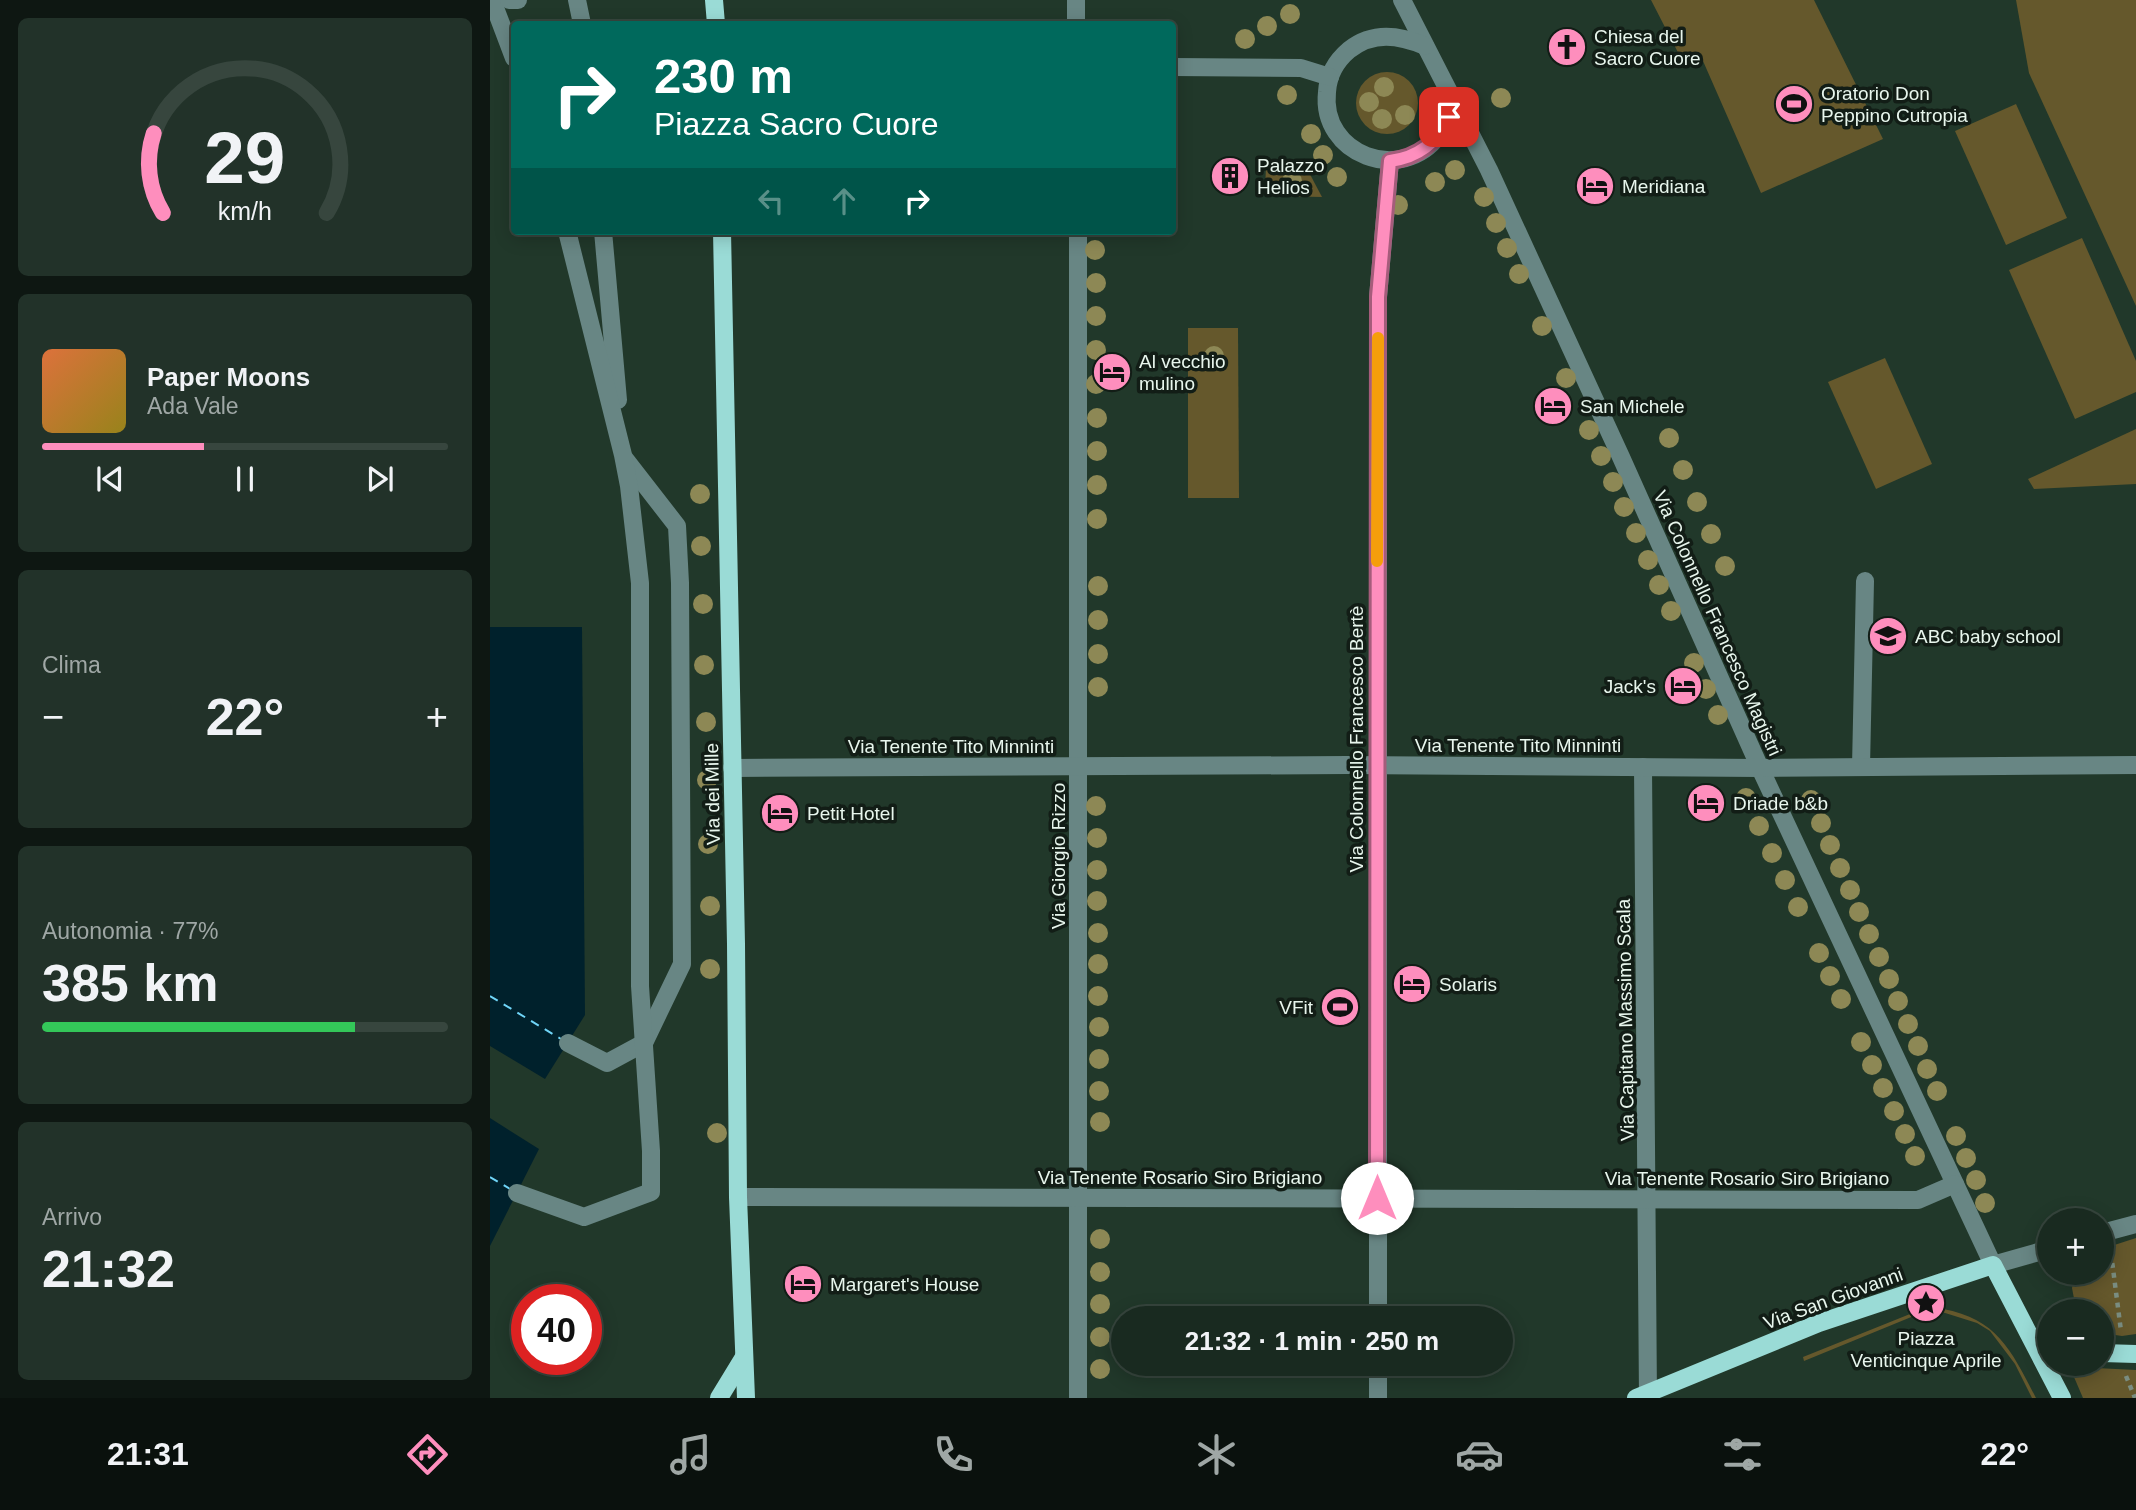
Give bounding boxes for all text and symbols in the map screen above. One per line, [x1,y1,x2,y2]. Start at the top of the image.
church icon: Chiesa del Sacro Cuore [1546,26,1588,68]
place label: Chiesa del Sacro Cuore [1594,26,1701,69]
icon: right [539,49,630,140]
text: 230 m [654,49,793,103]
sports icon: Oratorio Don Peppino Cutropia [1773,83,1815,125]
place label: Oratorio Don Peppino Cutropia [1821,83,1968,126]
pin [1419,87,1479,147]
icon: arrive [1430,98,1468,136]
text: Piazza Sacro Cuore [654,106,939,142]
text: 29 [205,117,285,198]
building icon: Palazzo Helios [1209,155,1251,197]
place label: Palazzo Helios [1257,155,1325,198]
hotel icon: Meridiana [1574,165,1616,207]
place label: Meridiana [1622,176,1706,197]
icon: left [752,182,790,220]
icon: ahead [825,182,863,220]
icon: right [898,182,936,220]
text: km/h [218,197,272,225]
hotel icon: Al vecchio mulino [1091,351,1133,393]
place label: Al vecchio mulino [1139,351,1226,394]
text: Paper Moons [147,362,310,392]
hotel icon: San Michele [1532,385,1574,427]
text: Ada Vale [147,393,239,419]
place label: San Michele [1580,396,1685,417]
icon: previous [91,460,129,498]
icon: pause [226,460,264,498]
icon: next [361,460,399,498]
street label: Via Colonnello Francesco Magistri [1649,487,1786,759]
street label: Via Colonnello Francesco Bertè [1346,606,1367,872]
school or university icon: ABC baby school [1867,615,1909,657]
place label: ABC baby school [1915,626,2061,647]
text: Clima [42,652,101,678]
hotel icon: Jack's [1662,665,1704,707]
place label: Jack's [1604,676,1656,697]
text: 22° [206,688,284,746]
text: − [42,696,64,738]
text: + [426,696,448,738]
street label: Via Tenente Tito Minninti [1415,735,1621,756]
street label: Via Tenente Tito Minninti [848,736,1054,757]
street label: Via dei Mille [701,743,724,845]
hotel icon: Driade b&b [1685,782,1727,824]
street label: Via Giorgio Rizzo [1048,783,1069,929]
hotel icon: Petit Hotel [759,792,801,834]
place label: Driade b&b [1733,793,1828,814]
place label: Petit Hotel [807,803,895,824]
street label: Via Capitano Massimo Scala [1613,898,1638,1141]
text: Autonomia · 77% [42,918,218,944]
text: 385 km [42,954,218,1012]
hotel icon: Solaris [1391,963,1433,1005]
place label: Solaris [1439,974,1497,995]
sports icon: VFit [1319,986,1361,1028]
place label: VFit [1279,997,1314,1018]
position arrow [1340,1161,1414,1235]
street label: Via Tenente Rosario Siro Brigiano [1038,1167,1322,1188]
street label: Via Tenente Rosario Siro Brigiano [1605,1168,1889,1189]
text: Arrivo [42,1204,102,1230]
map controls [2037,1208,2114,1376]
button: + [2037,1208,2114,1285]
text: 21:32 [42,1240,175,1298]
hotel icon: Margaret's House [782,1263,824,1305]
street label: Via San Giovanni [1761,1264,1906,1333]
place label: Margaret's House [830,1274,979,1295]
place icon: Piazza Venticinque Aprile [1905,1282,1947,1324]
speed limit sign: 40 [511,1284,602,1375]
button: − [2037,1299,2114,1376]
text: 21:32 · 1 min · 250 m [1185,1326,1439,1356]
place label: Piazza Venticinque Aprile [1850,1328,2002,1371]
icon: directions [403,1430,452,1479]
icon: music [666,1430,715,1479]
icon: phone [929,1430,978,1479]
icon: climate [1192,1430,1241,1479]
icon: car [1455,1430,1504,1479]
icon: filters [1718,1430,1767,1479]
text: 21:31 [107,1436,189,1472]
text: 22° [1981,1436,2029,1472]

